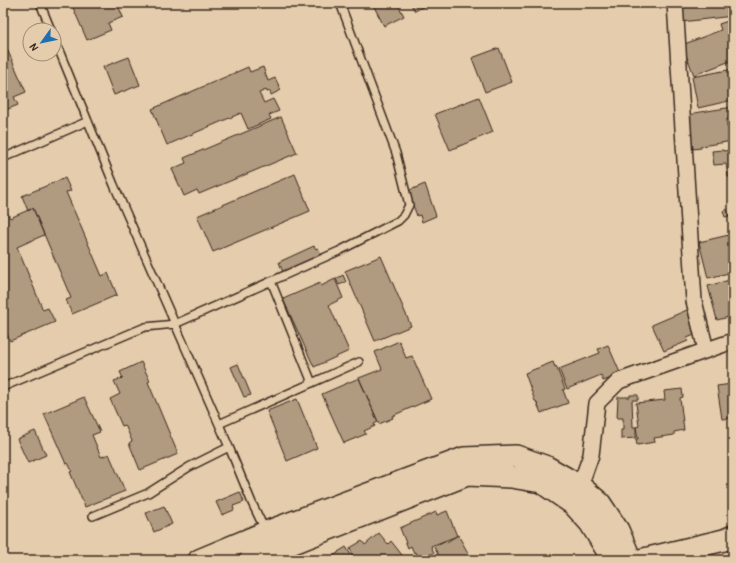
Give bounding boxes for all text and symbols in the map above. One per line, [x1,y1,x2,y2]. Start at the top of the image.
north arrow [22,22,62,62]
text: N [26,41,41,54]

